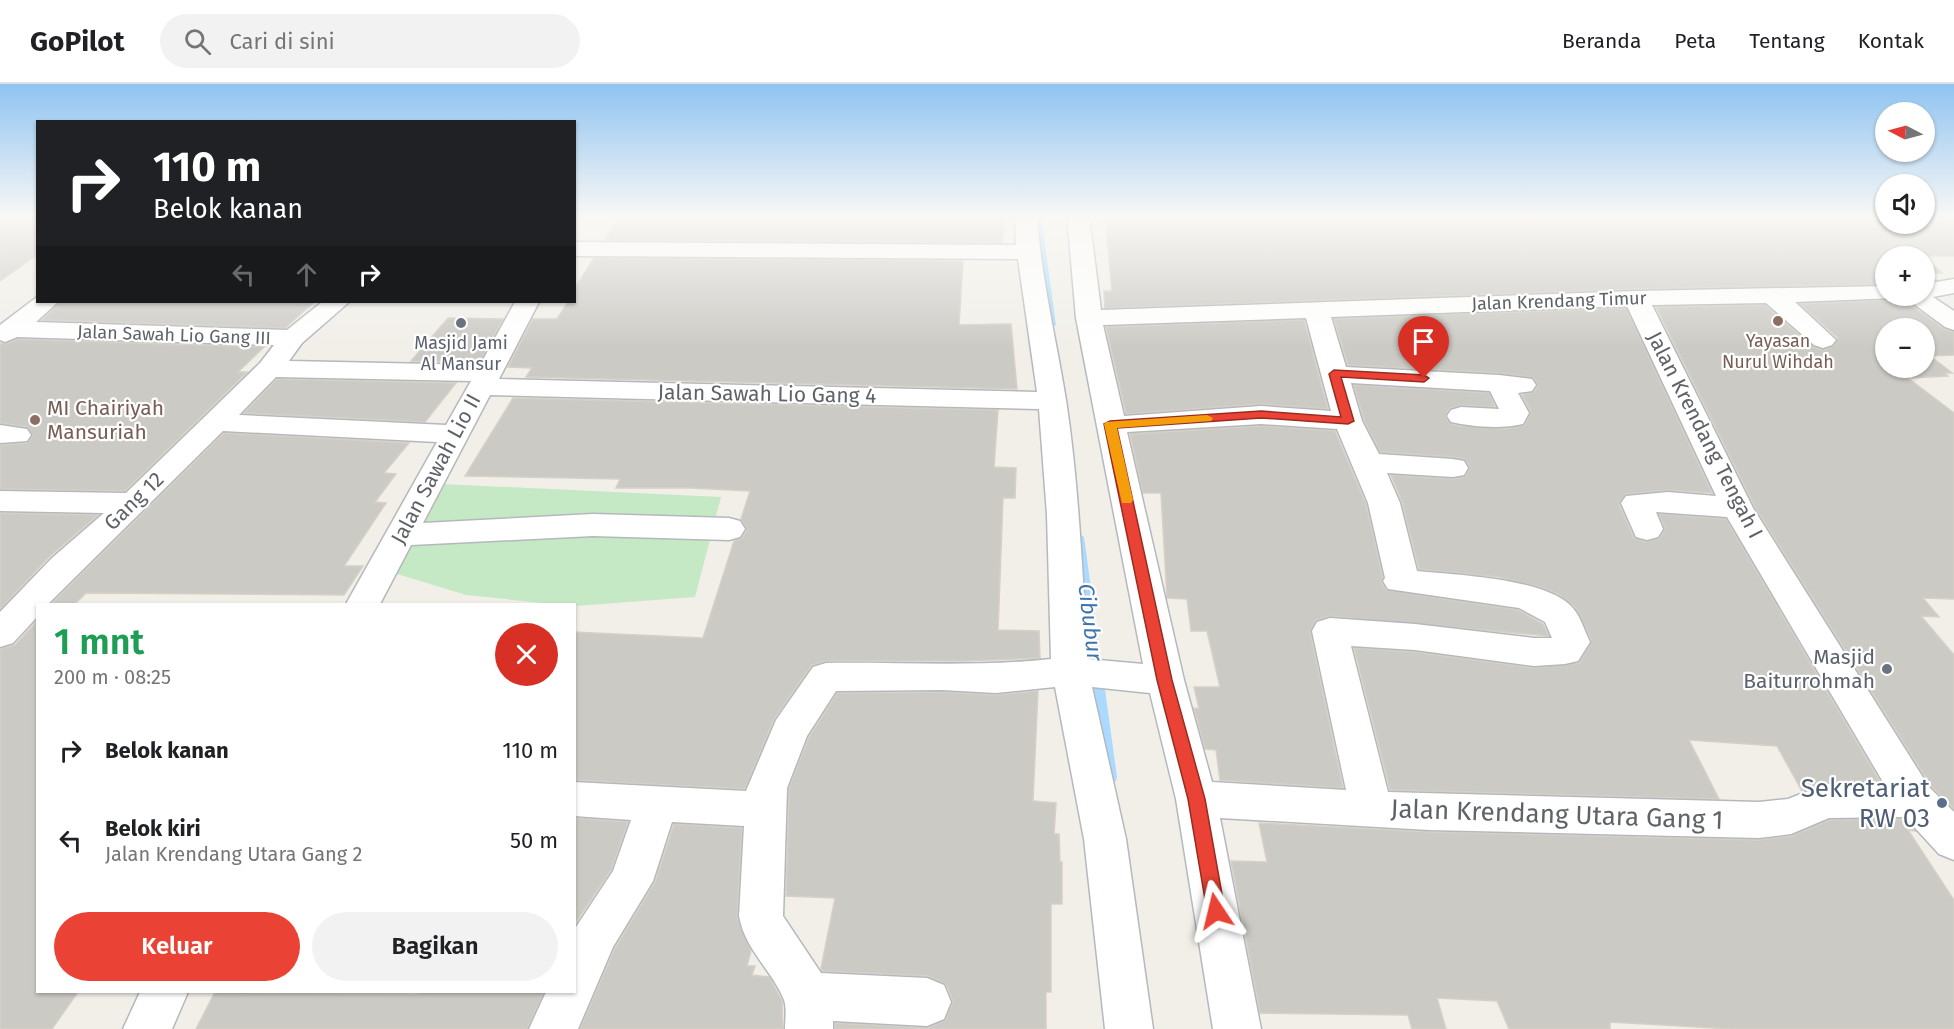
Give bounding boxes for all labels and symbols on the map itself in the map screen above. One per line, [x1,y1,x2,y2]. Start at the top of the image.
north arrow [1875,102,1935,162]
street label: Jalan Krendang Timur [1471,287,1647,315]
marker: Yayasan Nurul Wihdah [1771,314,1785,328]
marker: Masjid Jami Al Mansur [454,316,468,330]
pin [1398,316,1449,378]
street label: Jalan Sawah Lio Gang III [77,321,271,349]
street label: Jalan Krendang Tengah I [1641,327,1769,543]
place label: Yayasan Nurul Wihdah [1722,330,1834,373]
place label: Masjid Jami Al Mansur [414,332,508,375]
street label: Jalan Sawah Lio Gang 4 [657,379,877,409]
street label: Jalan Sawah Lio II [385,389,487,549]
place label: MI Chairiyah Mansuriah [47,395,164,445]
marker: MI Chairiyah Mansuriah [28,413,42,427]
street label: Gang 12 [99,466,169,536]
water label: Cibubur [1072,582,1109,663]
place label: Masjid Baiturrohmah [1743,644,1875,694]
marker: Masjid Baiturrohmah [1880,662,1894,676]
place label: Sekretariat RW 03 [1801,773,1931,834]
street label: Jalan Krendang Utara Gang 1 [1390,793,1724,836]
marker: Sekretariat RW 03 [1935,796,1949,810]
position arrow [1184,879,1248,943]

